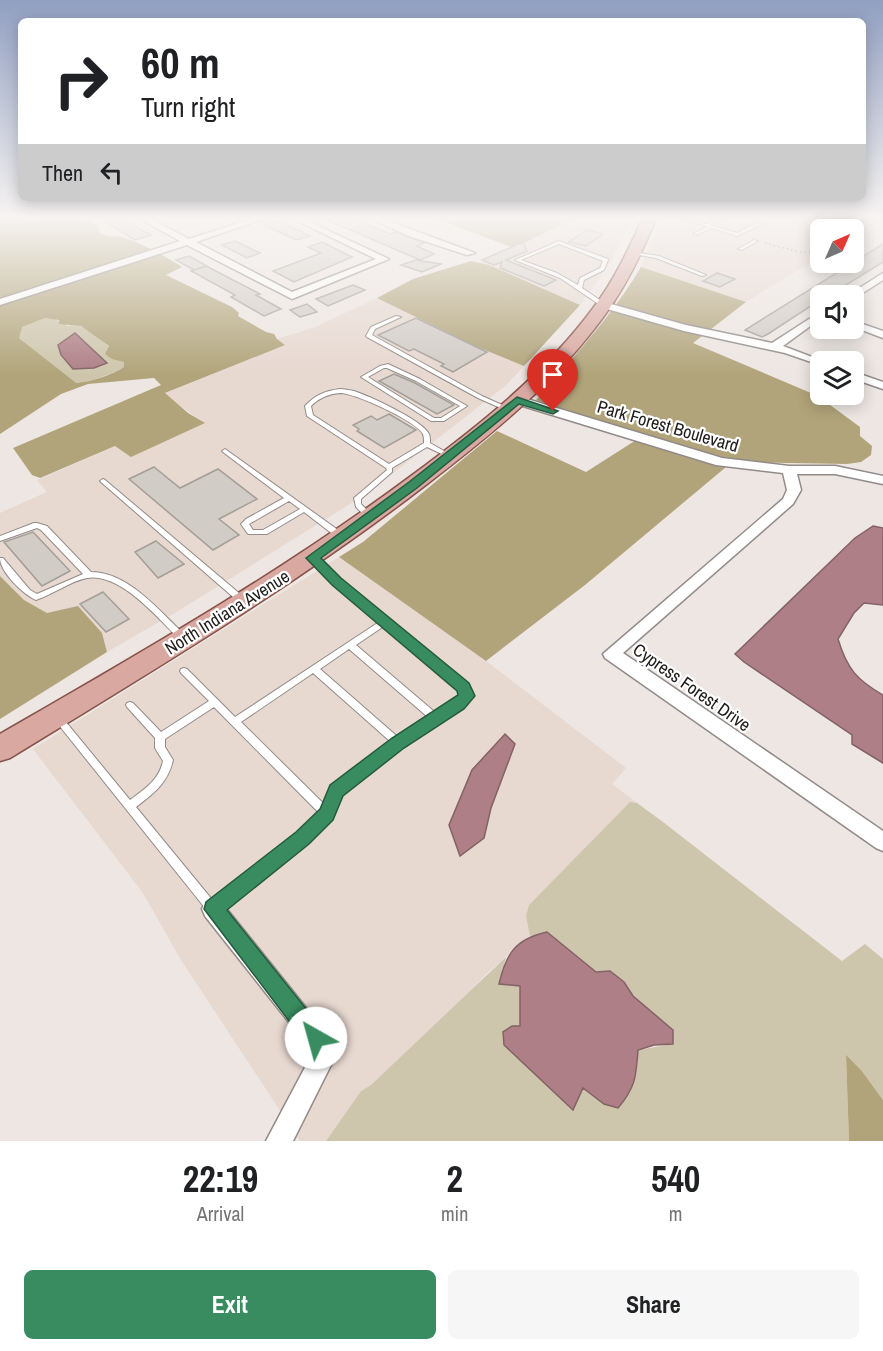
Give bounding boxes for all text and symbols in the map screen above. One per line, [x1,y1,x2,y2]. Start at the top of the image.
text: 60 m [141,35,220,91]
icon: right [42,42,120,120]
text: Turn right [141,89,235,125]
icon: left [95,156,128,189]
text: Then [42,158,83,188]
north arrow [810,219,864,273]
map controls [810,219,864,405]
button: sound [810,285,864,339]
pin [527,349,578,411]
button: layers [810,351,864,405]
icon: arrive [536,358,569,391]
street label: Park Forest Boulevard [594,394,742,458]
street label: North Indiana Avenue [160,564,294,660]
street label: Cypress Forest Drive [628,637,756,737]
position arrow [284,1006,348,1070]
text: 22:19 [183,1155,258,1203]
text: 2 [446,1155,463,1203]
text: 540 [651,1155,700,1203]
text: Arrival [197,1200,244,1227]
text: min [441,1200,468,1227]
text: m [669,1200,682,1227]
button: Exit [24,1270,436,1339]
button: Share [448,1270,859,1339]

